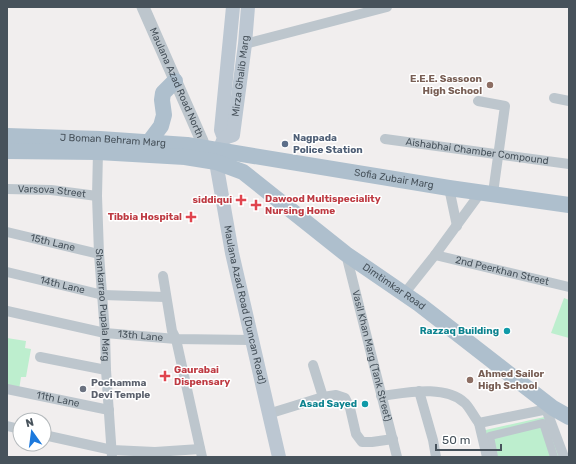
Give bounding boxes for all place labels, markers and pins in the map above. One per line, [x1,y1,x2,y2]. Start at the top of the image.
place label: E.E.E. Sassoon High School [410,73,482,97]
marker: E.E.E. Sassoon High School [485,80,495,90]
place label: Nagpada Police Station [293,132,363,156]
marker: Nagpada Police Station [280,139,290,149]
place label: Dawood Multispeciality Nursing Home [265,193,381,217]
place label: siddiqui [193,194,232,206]
marker: siddiqui [235,194,247,206]
marker: Dawood Multispeciality Nursing Home [250,199,262,211]
place label: Tibbia Hospital [108,211,182,223]
marker: Tibbia Hospital [185,211,197,223]
place label: Razzaq Building [420,325,499,337]
marker: Razzaq Building [502,326,512,336]
place label: Gaurabai Dispensary [174,364,230,388]
place label: Ahmed Sailor High School [478,368,545,392]
marker: Gaurabai Dispensary [159,370,171,382]
marker: Ahmed Sailor High School [465,375,475,385]
place label: Pochamma Devi Temple [91,377,150,401]
marker: Pochamma Devi Temple [78,384,88,394]
place label: Asad Sayed [300,398,357,410]
marker: Asad Sayed [360,399,370,409]

